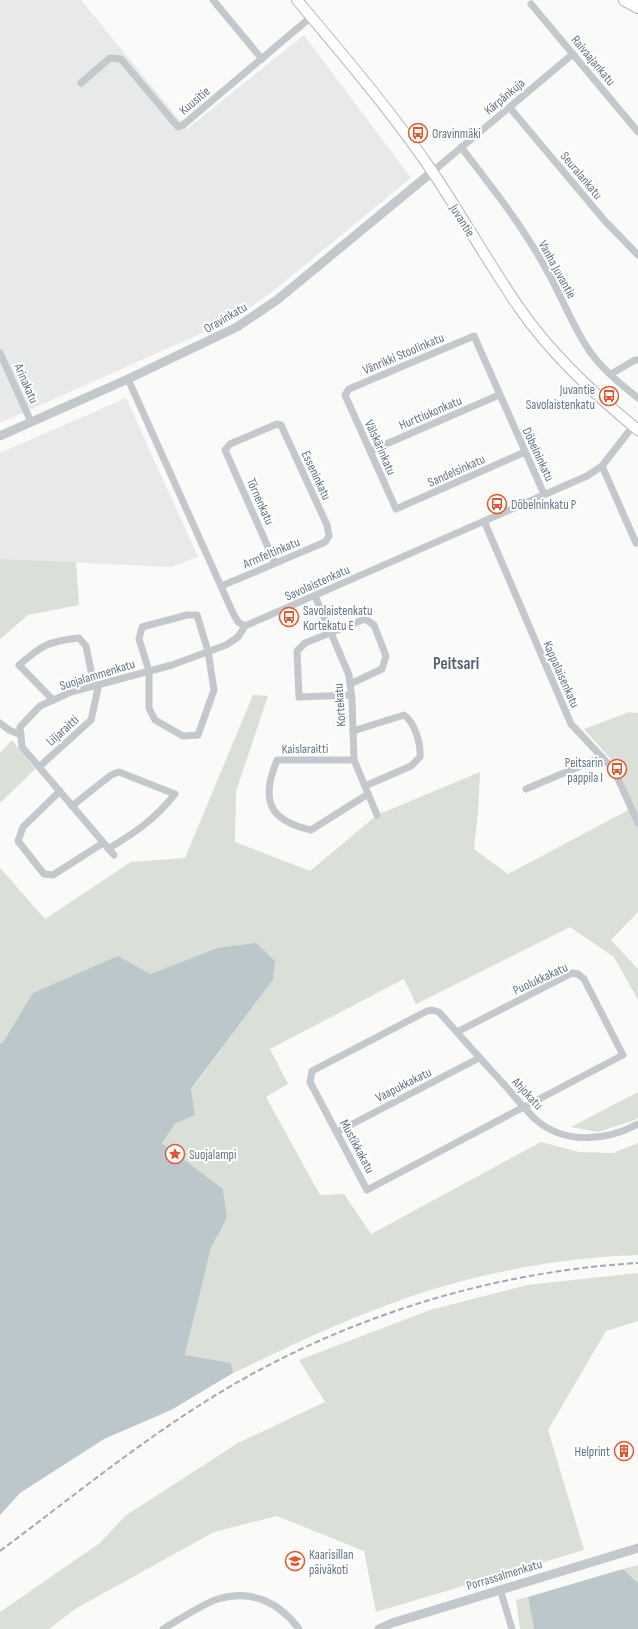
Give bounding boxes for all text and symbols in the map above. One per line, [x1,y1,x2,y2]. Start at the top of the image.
street label: Raivaajankatu [568,32,619,89]
street label: Kärpänkuja [481,75,528,118]
street label: Kuusitie [176,83,213,118]
bus stop icon: Oravinmäki [407,122,429,144]
place label: Oravinmäki [432,126,481,142]
street label: Seuralankatu [557,149,606,203]
street label: Juvantie [446,201,478,240]
street label: Vanha Juvantie [535,238,580,301]
street label: Oravinkatu [201,299,250,337]
street label: Vänrikki Stoolinkatu [360,330,446,378]
street label: Arinakatu [10,360,42,406]
place label: Juvantie Savolaistenkatu [526,382,595,413]
bus stop icon: Juvantie Savolaistenkatu [598,385,620,407]
street label: Hurttiukonkatu [397,393,464,433]
street label: Välskärinkatu [361,417,399,477]
street label: Döbelninkatu [519,425,558,484]
street label: Esseninkatu [298,448,334,503]
street label: Sandelsinkatu [425,451,488,491]
street label: Törnenkatu [243,476,277,527]
bus stop icon: Döbelninkatu P [486,493,508,515]
place label: Döbelninkatu P [511,497,577,513]
street label: Armfeltinkatu [240,534,302,572]
street label: Savolaistenkatu [282,562,352,604]
place label: Savolaistenkatu Kortekatu E [303,603,372,634]
bus stop icon: Savolaistenkatu Kortekatu E [278,606,300,628]
street label: Kappalaisenkatu [539,639,583,710]
district label: Peitsari [433,654,479,674]
street label: Suojalammenkatu [58,656,137,694]
street label: Kortekatu [331,683,349,727]
street label: Liljaraitti [43,712,82,750]
street label: Kaislaraitti [282,741,328,757]
place label: Peitsarin pappila I [565,755,603,786]
bus stop icon: Peitsarin pappila I [606,758,628,780]
street label: Puolukkakatu [511,959,570,999]
street label: Vaapukkakatu [373,1064,434,1106]
street label: Ahjokatu [508,1073,546,1113]
street label: Mustikkakatu [336,1117,378,1176]
place icon: Suojalampi [164,1143,186,1165]
place label: Suojalampi [189,1147,236,1163]
building icon: Helprint [613,1440,635,1462]
place label: Helprint [575,1444,610,1460]
place label: Kaarisillan päiväkoti [309,1547,353,1578]
school or university icon: Kaarisillan päiväkoti [284,1550,306,1572]
street label: Porrassalmenkatu [465,1556,544,1594]

